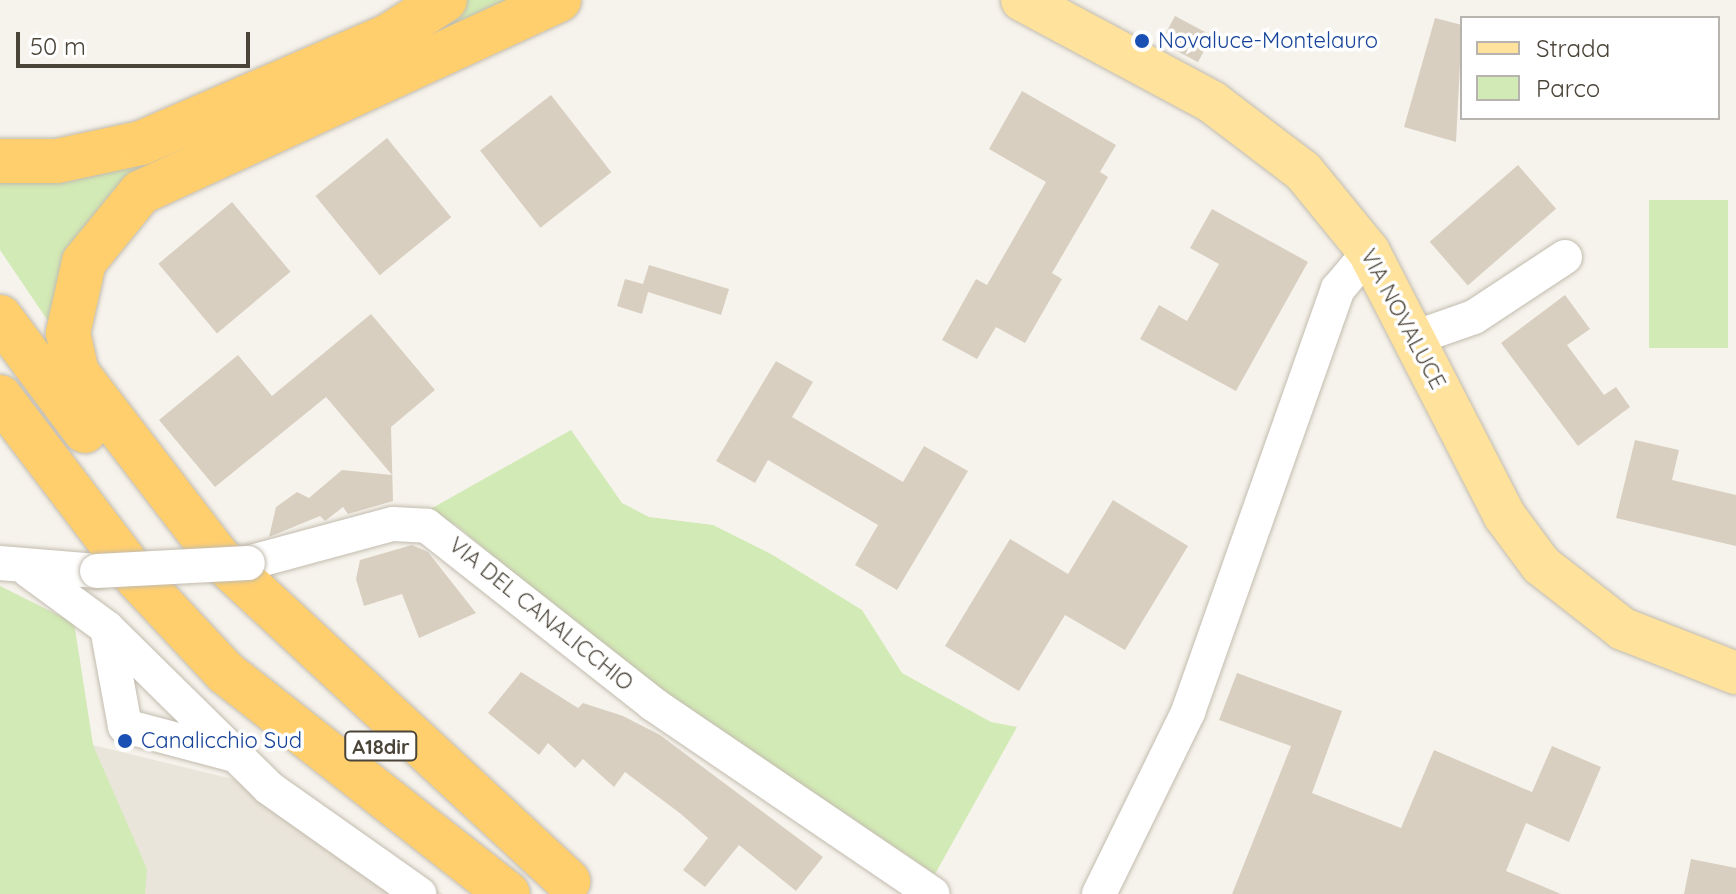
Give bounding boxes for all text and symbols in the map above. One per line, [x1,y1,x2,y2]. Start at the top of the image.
scale bar [20,16,254,66]
legend [1460,16,1720,120]
place label: Novaluce-Montelauro [1158,28,1378,54]
text: 50 m [30,31,86,61]
marker: Novaluce-Montelauro [1133,32,1151,50]
text: Strada [1536,33,1610,63]
text: Parco [1536,73,1600,103]
street label: VIA NOVALUCE [1355,244,1451,394]
street label: VIA DEL CANALICCHIO [444,532,638,696]
place label: Canalicchio Sud [141,728,302,754]
road number: A18dir [343,730,419,762]
marker: Canalicchio Sud [116,732,134,750]

